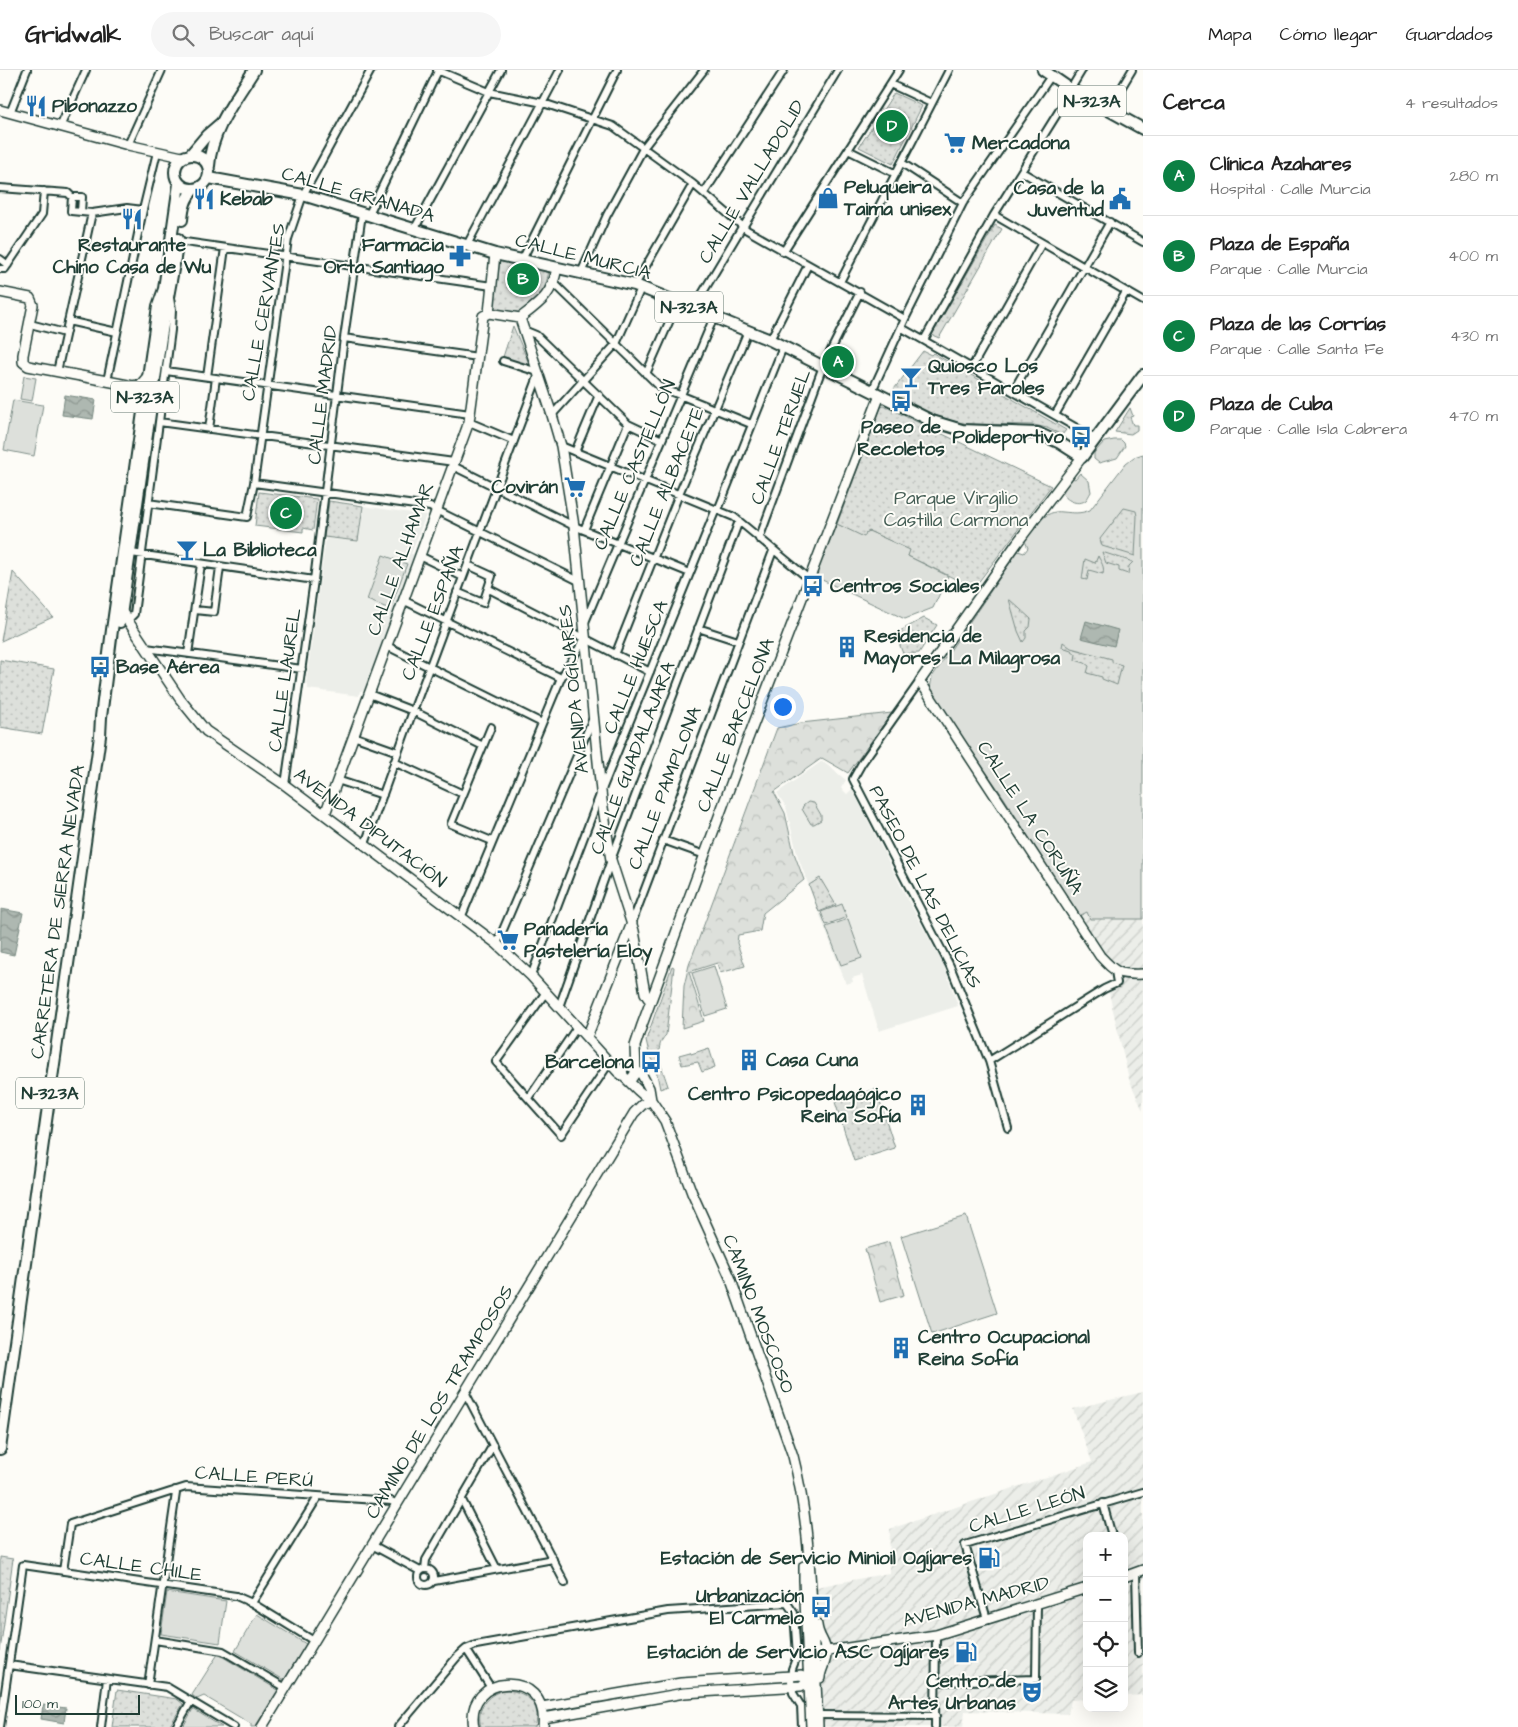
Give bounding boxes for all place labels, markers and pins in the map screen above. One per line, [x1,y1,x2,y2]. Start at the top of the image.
restaurant icon: Pibonazzo [23,93,49,119]
place label: Pibonazzo [52,93,137,120]
pin: D [876,107,908,145]
supermarket icon: Mercadona [942,130,968,156]
place label: Mercadona [972,130,1070,157]
place label: Peluqueira Taima unisex [843,174,952,223]
place label: Casa de la Juventud [1014,175,1104,224]
shop icon: Peluqueira Taima unisex [815,185,841,211]
restaurant icon: Kebab [191,186,217,212]
place label: Kebab [220,186,273,213]
public building icon: Casa de la Juventud [1107,186,1133,212]
restaurant icon: Restaurante Chino Casa de Wu [119,206,145,232]
place label: Restaurante Chino Casa de Wu [53,232,212,281]
place label: Farmacia Orta Santiago [324,232,444,282]
pharmacy icon: Farmacia Orta Santiago [447,243,473,269]
pin: B [507,260,539,298]
pin: A [822,343,854,381]
place label: Quiosco Los Tres Faroles [927,353,1045,402]
bar icon: Quiosco Los Tres Faroles [898,364,924,390]
bus stop icon: Paseo de Recoletos [888,388,914,414]
place label: Paseo de Recoletos [857,414,945,463]
place label: Polideportivo [952,424,1064,451]
bus stop icon: Polideportivo [1068,424,1094,450]
place label: Covirán [491,474,558,501]
supermarket icon: Covirán [562,474,588,500]
pin: C [270,494,302,532]
bar icon: La Biblioteca [174,537,200,563]
place label: La Biblioteca [203,537,317,564]
bus stop icon: Centros Sociales [800,573,826,599]
place label: Centros Sociales [830,573,980,600]
place label: Residencia de Mayores La Milagrosa [864,623,1061,673]
building icon: Residencia de Mayores La Milagrosa [834,634,860,660]
bus stop icon: Base Aérea [87,654,113,680]
place label: Base Aérea [116,654,220,681]
place label: Panadería Pastelería Eloy [524,916,653,966]
supermarket icon: Panadería Pastelería Eloy [495,927,521,953]
building icon: Casa Cuna [736,1047,762,1073]
place label: Casa Cuna [766,1047,859,1074]
place label: Barcelona [545,1049,634,1076]
bus stop icon: Barcelona [638,1049,664,1075]
place label: Centro Psicopedagógico Reina Sofía [688,1081,901,1130]
building icon: Centro Psicopedagógico Reina Sofía [905,1092,931,1118]
place label: Centro Ocupacional Reina Sofía [918,1324,1090,1373]
building icon: Centro Ocupacional Reina Sofía [888,1335,914,1361]
place label: Estación de Servicio Minioil Ogíjares [661,1545,972,1573]
fuel station icon: Estación de Servicio Minioil Ogíjares [976,1545,1002,1571]
place label: Urbanización El Carmelo [696,1583,804,1632]
bus stop icon: Urbanización El Carmelo [808,1594,834,1620]
place label: Estación de Servicio ASC Ogíjares [647,1639,949,1667]
fuel station icon: Estación de Servicio ASC Ogíjares [953,1639,979,1665]
place label: Centro de Artes Urbanas [888,1668,1017,1717]
theatre icon: Centro de Artes Urbanas [1019,1679,1045,1705]

